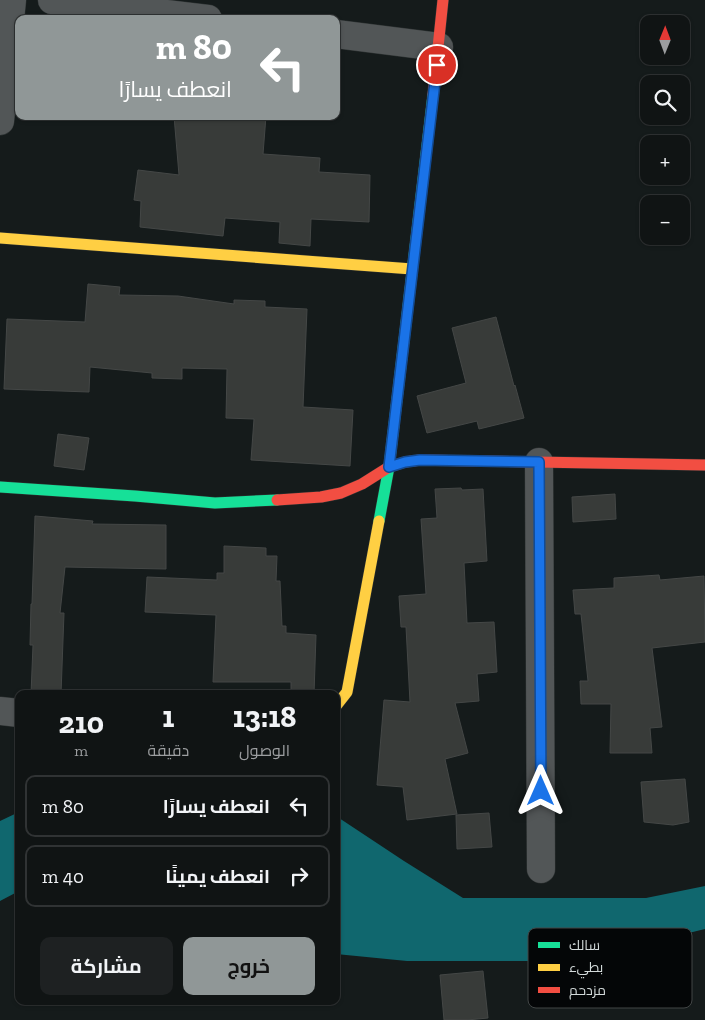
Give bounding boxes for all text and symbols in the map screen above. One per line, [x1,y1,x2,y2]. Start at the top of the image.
north arrow [640,15,690,65]
map controls [640,15,690,245]
text: 80 m [156,26,232,68]
icon: left [250,35,315,100]
pin [416,44,458,86]
icon: arrive [423,51,451,79]
button: search [640,75,690,125]
text: انعطف يسارًا [119,76,232,103]
button: + [640,135,690,185]
button: − [640,195,690,245]
text: 1 [162,699,174,735]
text: 13:18 [233,699,297,735]
text: 210 [59,705,104,741]
text: m [74,741,88,760]
text: دقيقة [148,741,189,760]
text: الوصول [239,741,290,760]
position arrow [514,764,566,816]
icon: left [285,792,313,820]
text: 80 m [42,795,84,818]
text: انعطف يسارًا [163,795,270,818]
icon: right [285,862,313,890]
text: 40 m [42,865,84,888]
text: انعطف يمينًا [165,865,270,888]
legend [528,928,692,1008]
button: مشاركة [40,937,173,995]
button: خروج [183,937,315,995]
text: سالك [569,937,600,954]
text: بطيء [569,959,603,979]
text: مزدحم [569,982,606,1000]

